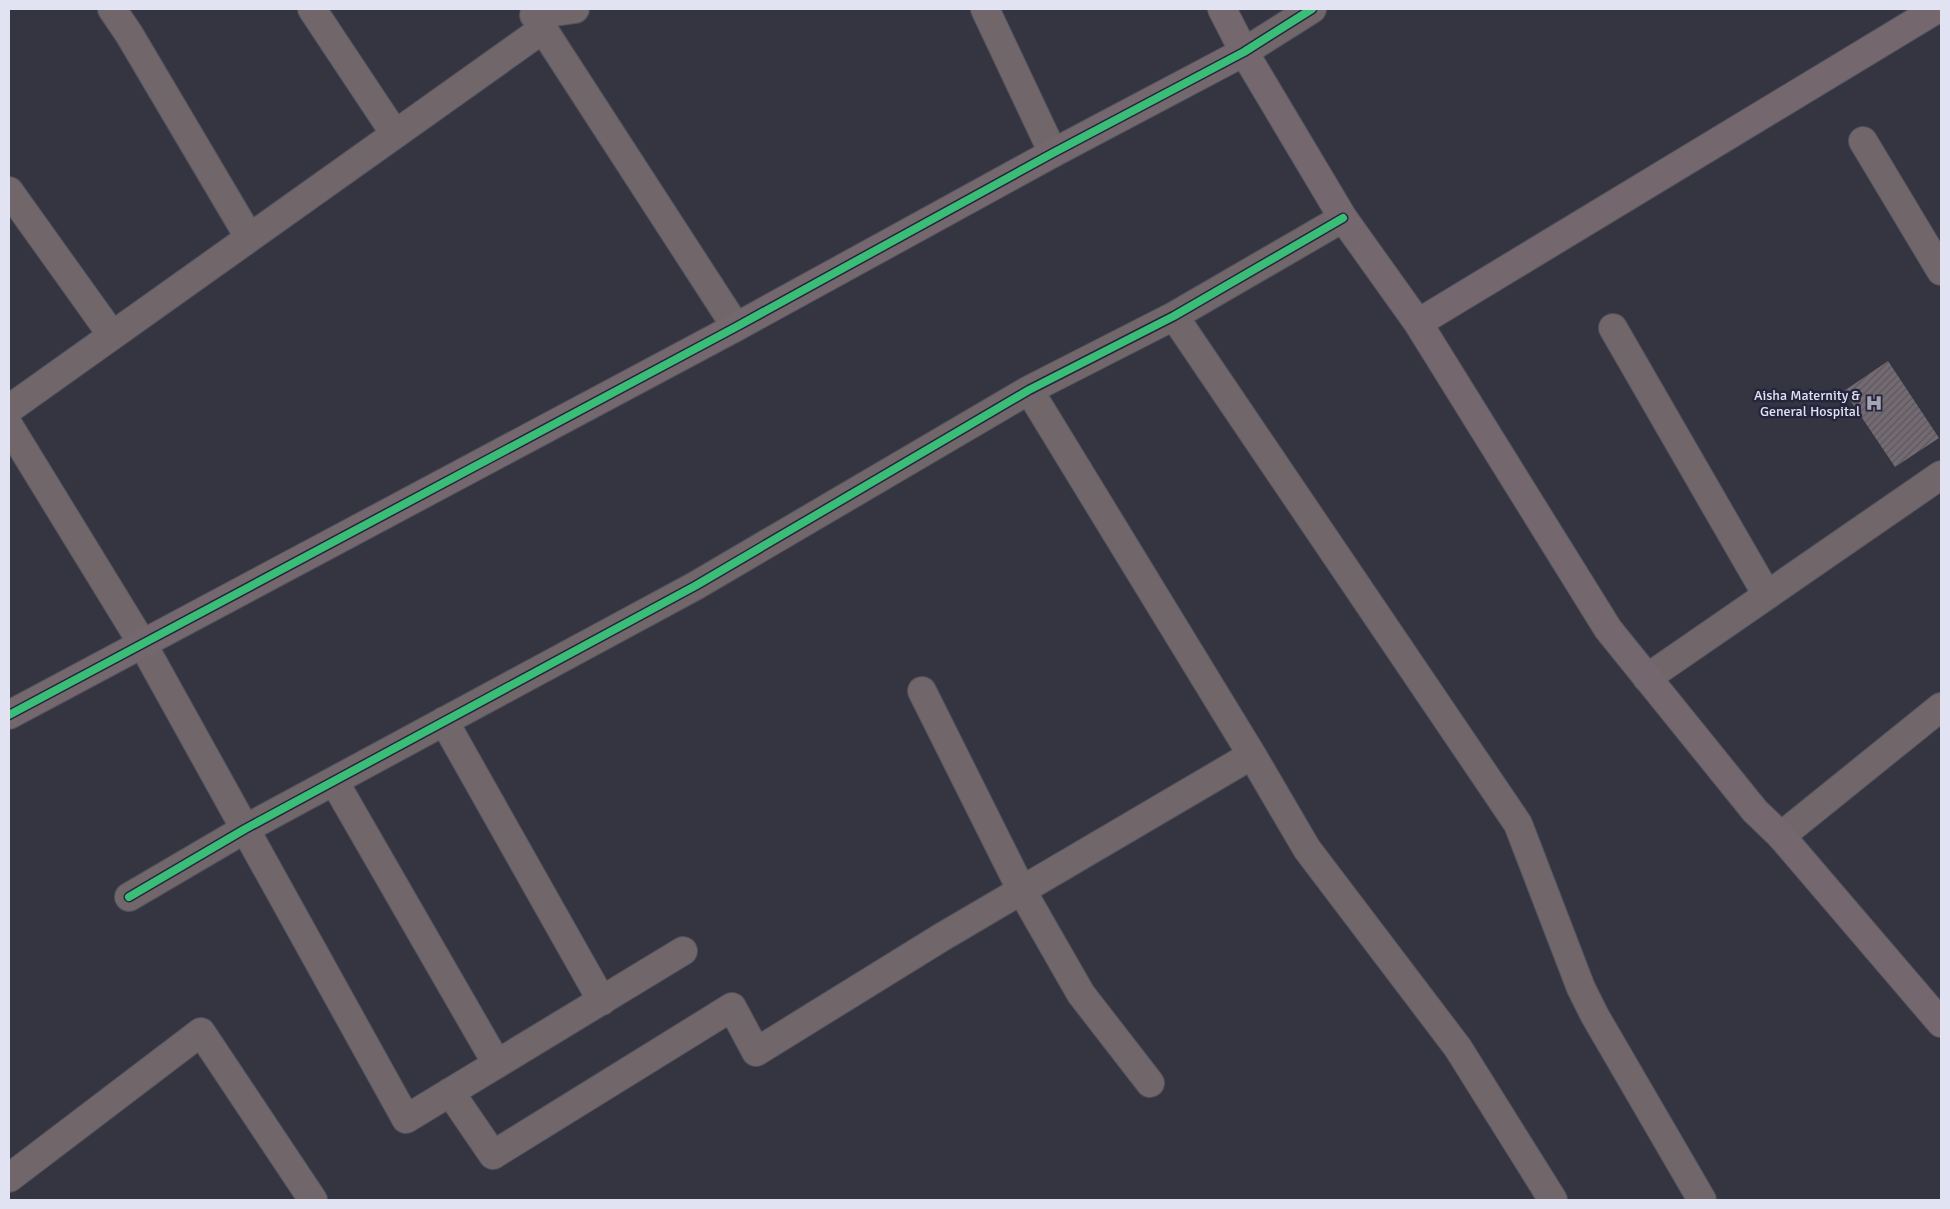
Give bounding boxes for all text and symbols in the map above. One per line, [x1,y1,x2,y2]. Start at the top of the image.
place label: Aisha Maternity & General Hospital [1754,387,1860,420]
hospital icon: Aisha Maternity & General Hospital [1864,393,1884,413]

